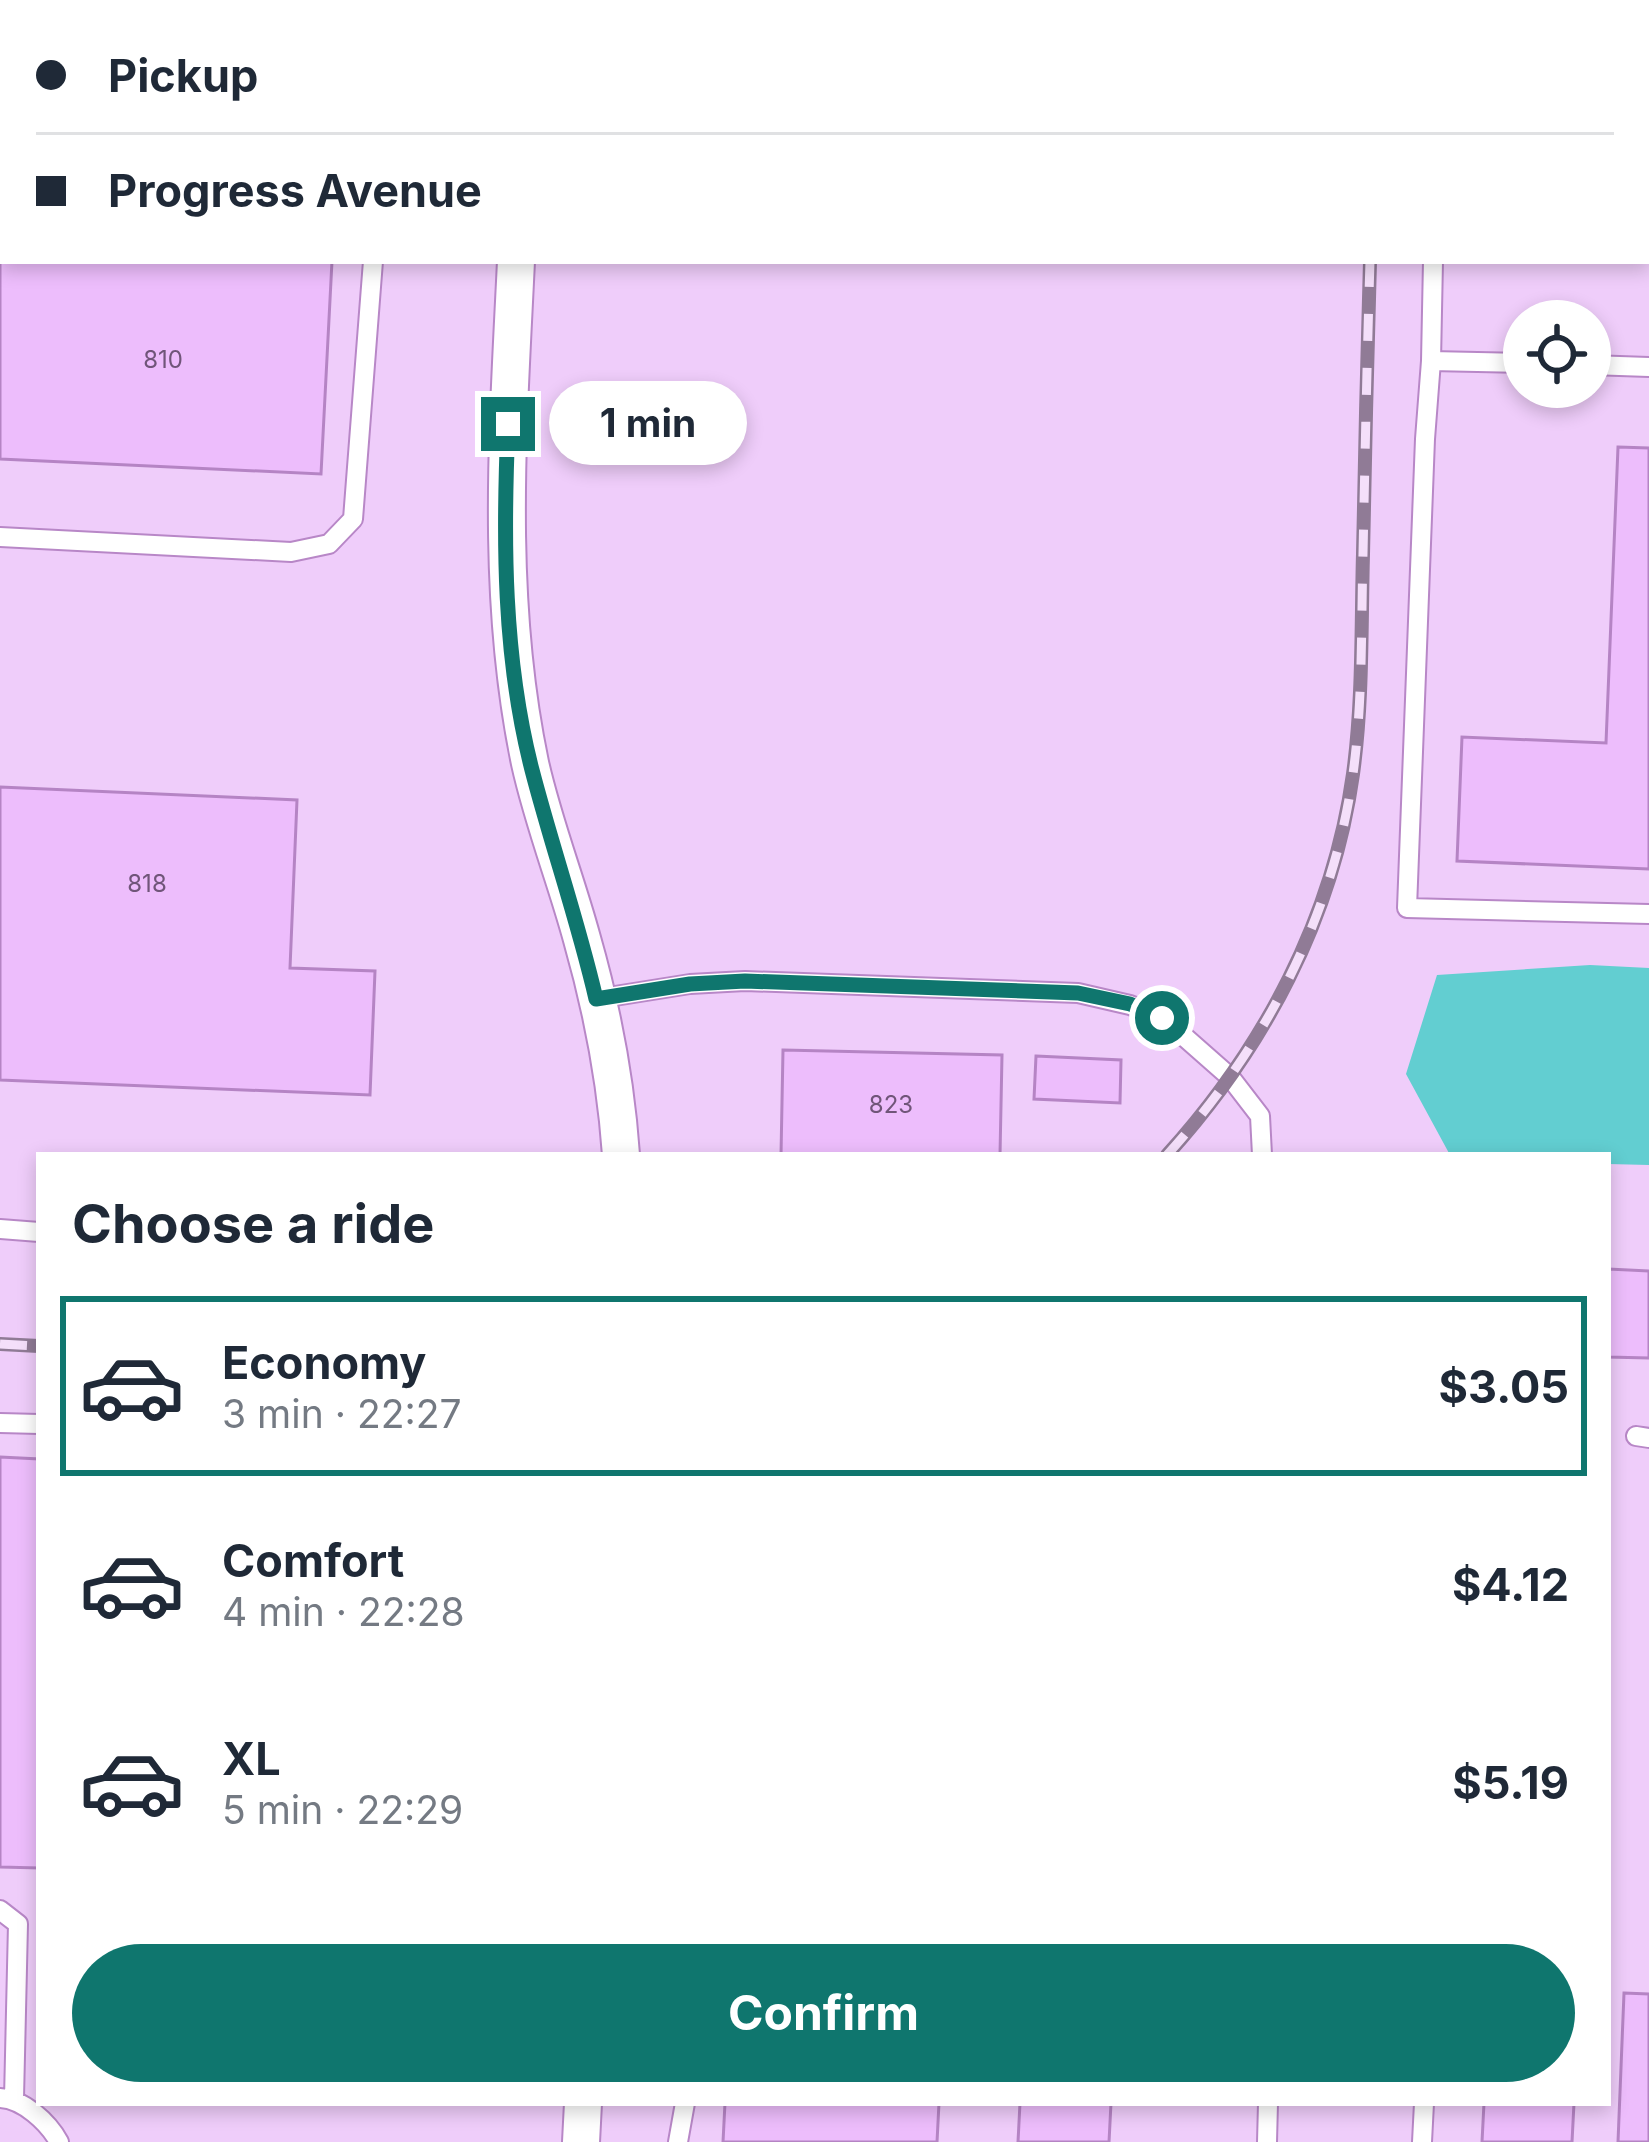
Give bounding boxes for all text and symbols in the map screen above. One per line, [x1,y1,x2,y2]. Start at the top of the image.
text: Pickup [108,48,258,103]
text: Progress Avenue [108,163,482,218]
map controls [1503,300,1611,408]
button: locate [1503,300,1611,408]
house number: 810 [143,345,183,374]
callout: 1 min [550,382,748,466]
route end [481,397,535,451]
text: 1 min [600,399,696,446]
house number: 818 [127,869,167,898]
route start [1135,991,1189,1045]
house number: 823 [869,1090,913,1119]
text: Choose a ride [72,1191,434,1256]
icon: car [78,1332,186,1440]
text: Economy [222,1335,426,1390]
text: $3.05 [1439,1359,1569,1414]
text: 3 min · 22:27 [222,1390,462,1437]
icon: car [78,1530,186,1638]
text: Comfort [222,1533,404,1588]
text: $4.12 [1452,1557,1569,1612]
text: 4 min · 22:28 [222,1588,465,1635]
icon: car [78,1728,186,1836]
text: XL [222,1731,281,1786]
text: $5.19 [1452,1755,1569,1810]
text: 5 min · 22:29 [222,1786,463,1833]
button: Confirm [72,1944,1575,2082]

